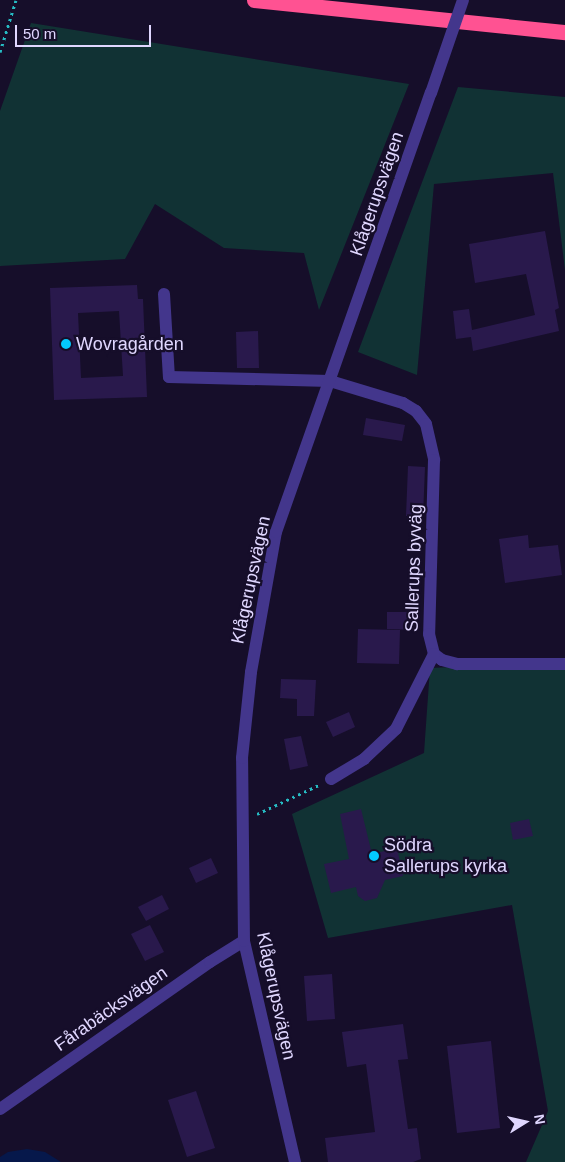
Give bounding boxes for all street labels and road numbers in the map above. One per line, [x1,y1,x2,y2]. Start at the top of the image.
street label: Klågerupsvägen [346,129,408,259]
street label: Sallerups byväg [401,504,427,632]
street label: Klågerupsvägen [227,514,275,646]
street label: Klågerupsvägen [252,930,300,1062]
street label: Fårabäcksvägen [50,962,172,1056]

